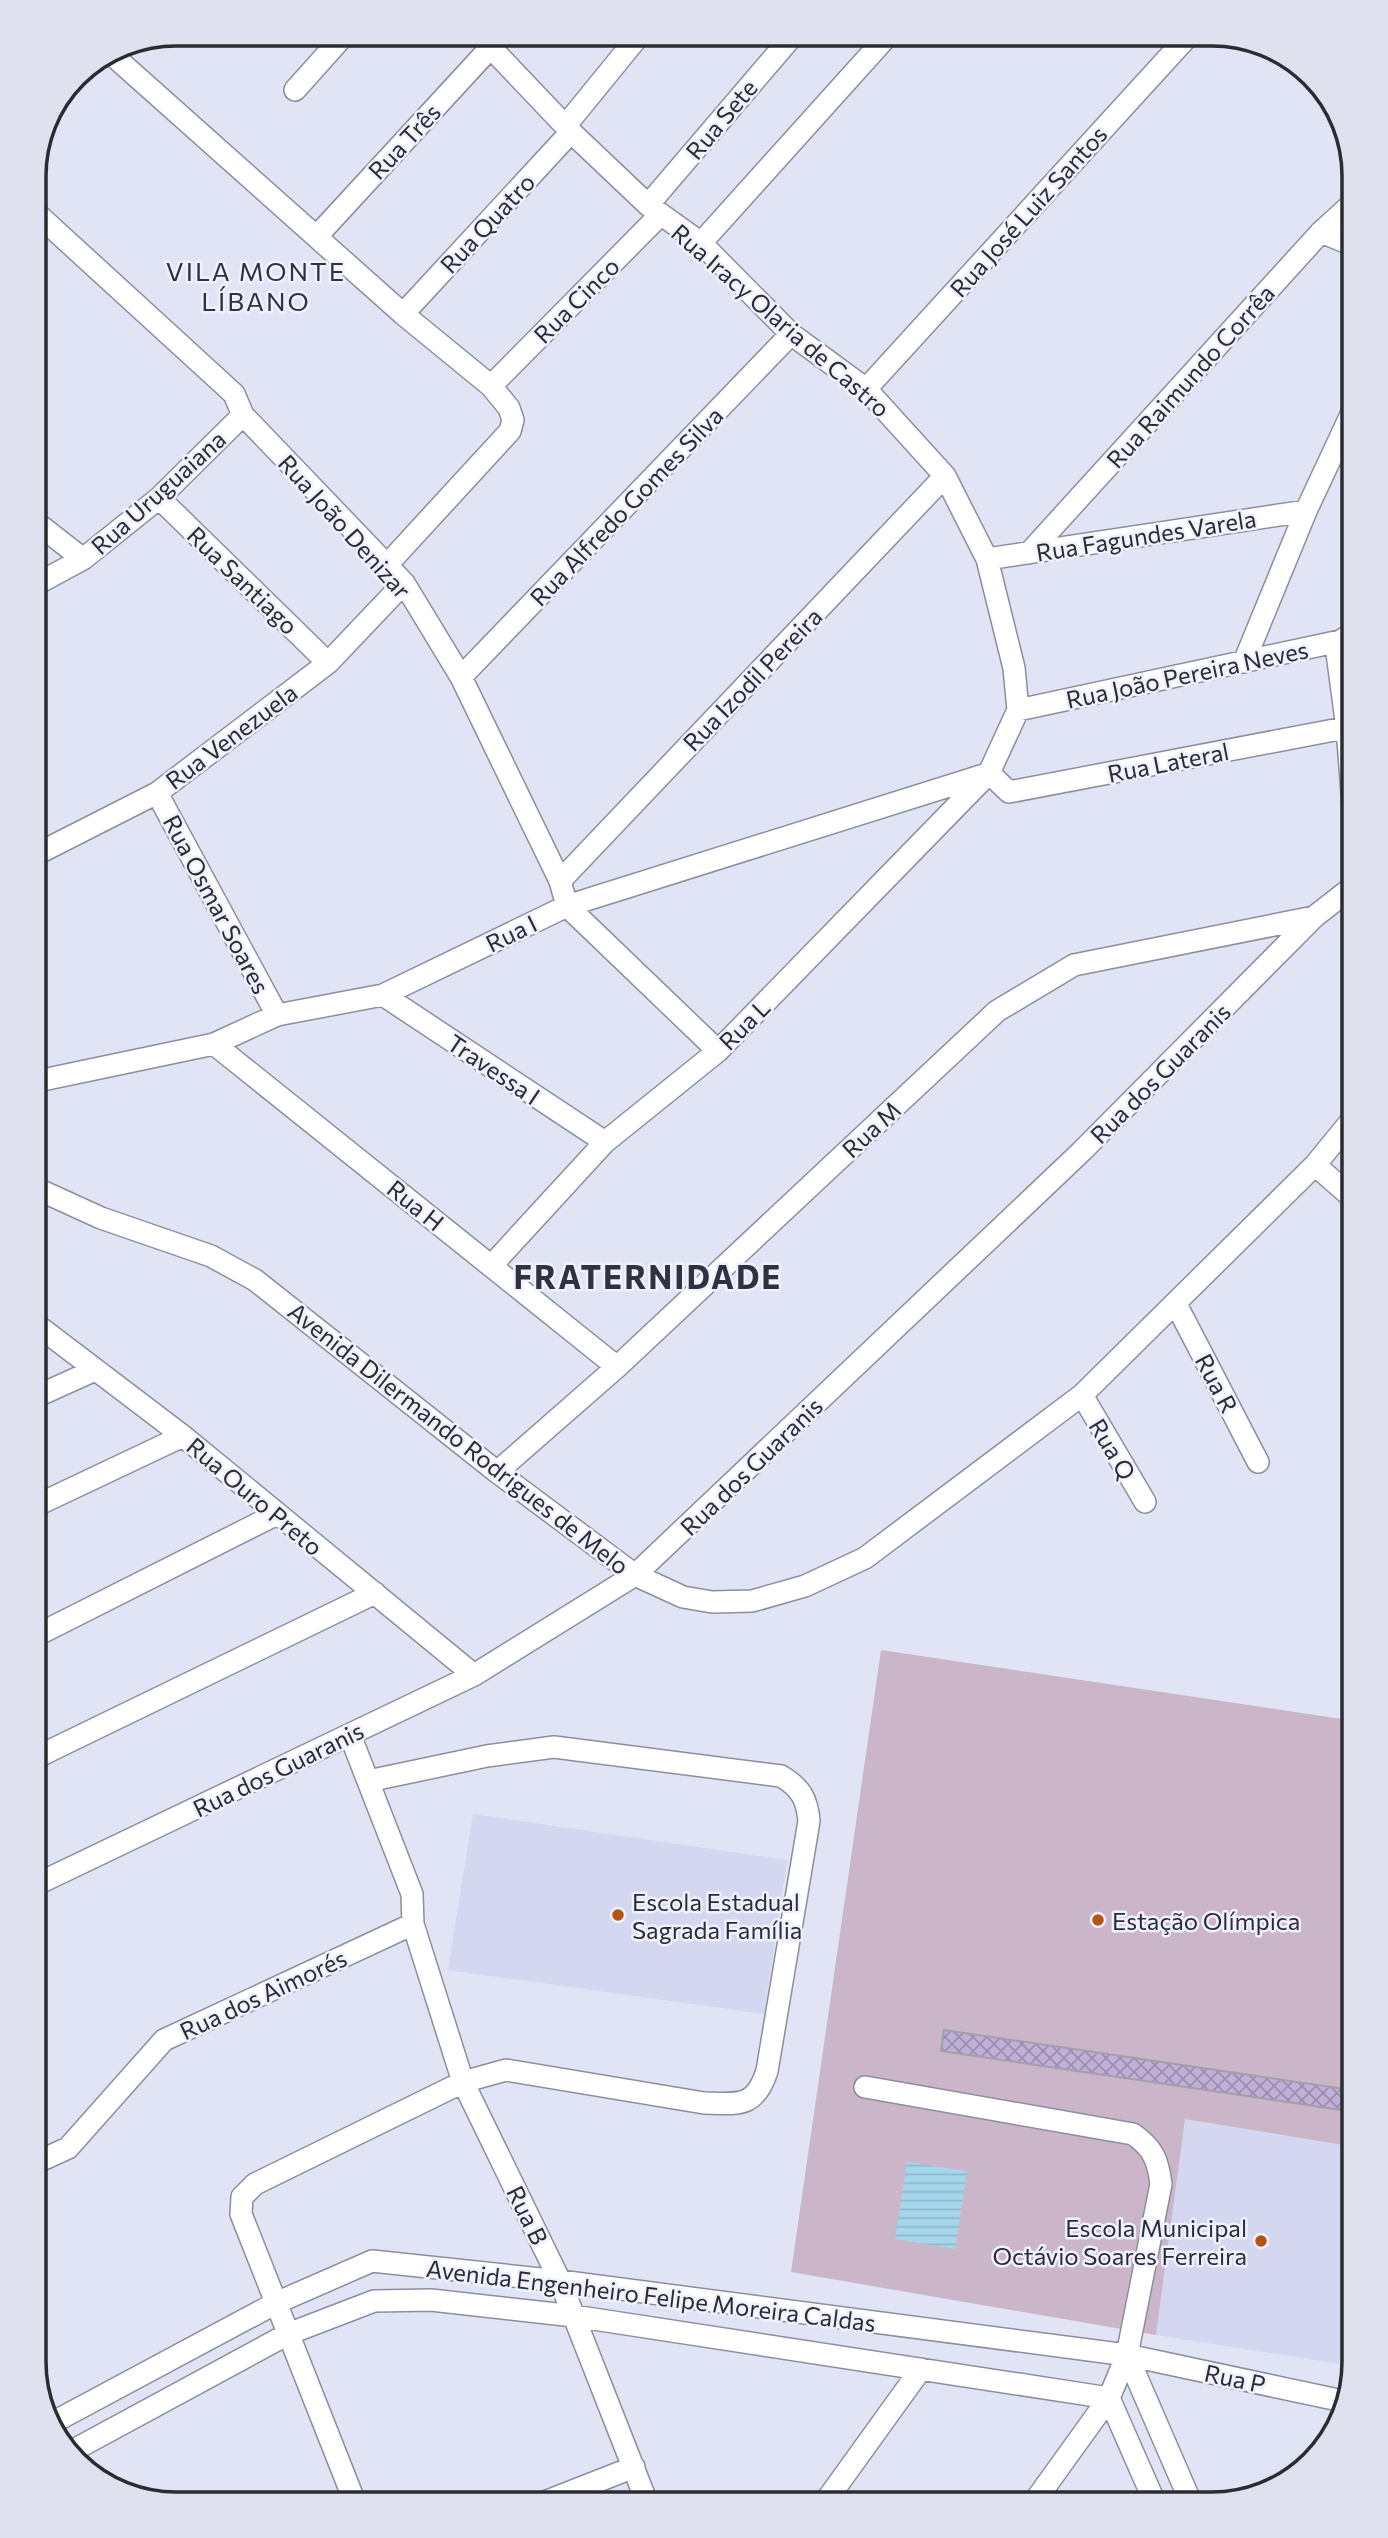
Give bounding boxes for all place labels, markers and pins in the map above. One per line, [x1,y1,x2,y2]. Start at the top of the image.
place label: Escola Estadual Sagrada Família [632,1887,802,1944]
place label: Estação Olímpica [1112,1906,1300,1935]
marker: Escola Estadual Sagrada Família [610,1907,626,1923]
marker: Estação Olímpica [1090,1912,1106,1928]
place label: Escola Municipal Octávio Soares Ferreira [992,2213,1247,2270]
marker: Escola Municipal Octávio Soares Ferreira [1253,2233,1269,2249]

